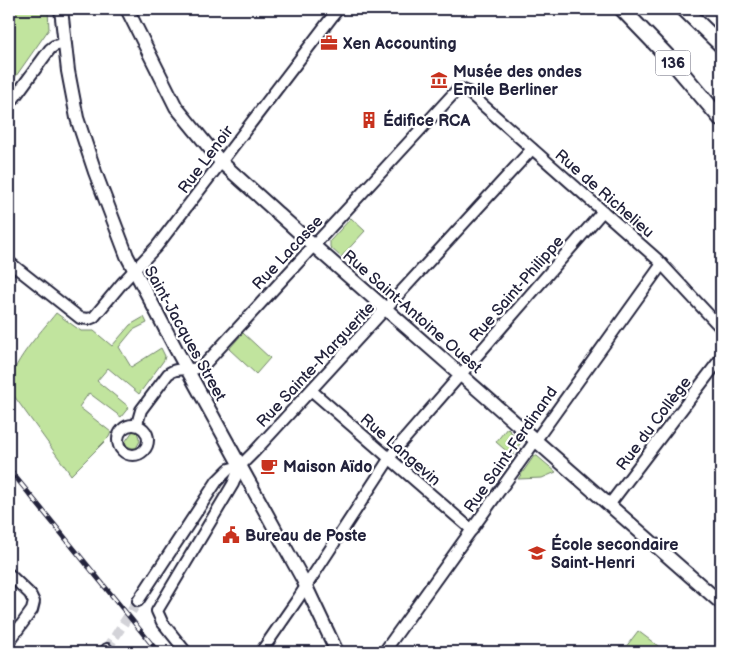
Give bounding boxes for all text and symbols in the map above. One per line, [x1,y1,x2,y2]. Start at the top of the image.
office icon: Xen Accounting [319,33,339,53]
place label: Xen Accounting [343,35,457,54]
road number: 136 [656,50,690,76]
place label: Musée des ondes Emile Berliner [453,63,582,100]
museum icon: Musée des ondes Emile Berliner [429,70,449,90]
place label: Édifice RCA [383,109,470,131]
building icon: Édifice RCA [359,110,379,130]
street label: Rue Lenoir [175,122,238,198]
street label: Rue de Richelieu [551,146,657,242]
street label: Rue Lacasse [249,212,328,294]
street label: Rue Saint-Philippe [466,232,569,346]
street label: Rue Saint-Antoine Ouest [339,247,486,378]
street label: Saint-Jacques Street [140,263,230,405]
street label: Rue Sainte-Marguerite [253,298,379,432]
street label: Rue du Collège [613,373,696,474]
street label: Rue Saint-Ferdinand [461,383,562,516]
street label: Rue Langevin [356,410,444,490]
cafe icon: Maison Aïdo [259,456,279,476]
place label: Maison Aïdo [283,458,372,477]
public building icon: Bureau de Poste [221,525,241,545]
place label: Bureau de Poste [245,527,366,546]
place label: École secondaire Saint-Henri [551,533,678,573]
school or university icon: École secondaire Saint-Henri [527,543,547,563]

